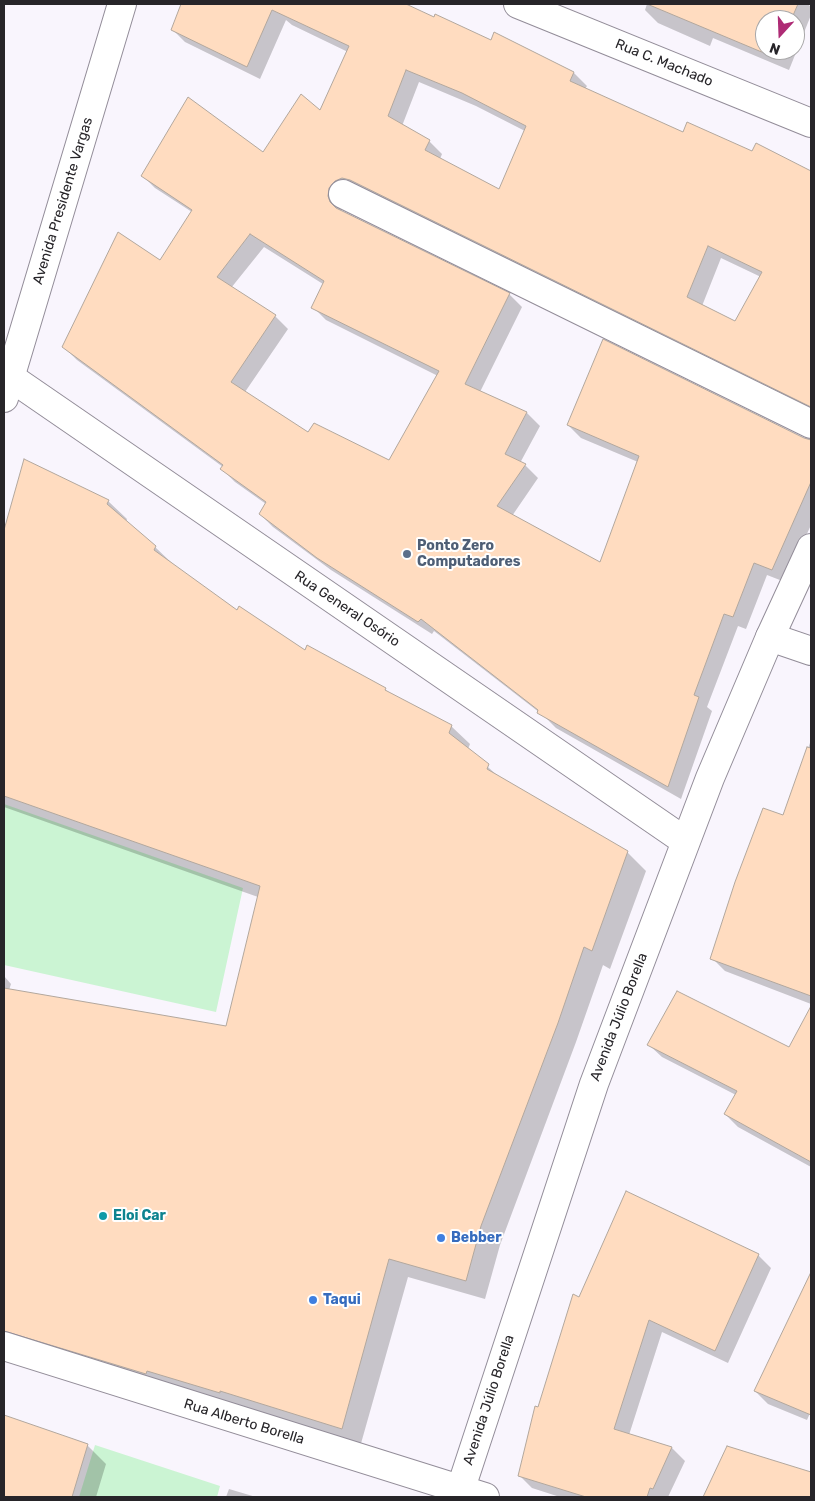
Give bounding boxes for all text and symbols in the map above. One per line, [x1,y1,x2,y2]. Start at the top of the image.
north arrow [755,10,805,60]
street label: Rua C. Machado [613,36,715,90]
text: N [767,39,783,58]
street label: Avenida Presidente Vargas [30,115,96,287]
place label: Ponto Zero Computadores [417,538,521,570]
marker: Ponto Zero Computadores [401,548,413,560]
street label: Rua General Osório [291,567,403,651]
street label: Avenida Júlio Borella [587,950,651,1084]
place label: Eloi Car [113,1208,166,1224]
marker: Eloi Car [97,1210,109,1222]
place label: Bebber [451,1230,502,1246]
marker: Bebber [435,1232,447,1244]
place label: Taqui [323,1292,361,1308]
marker: Taqui [307,1294,319,1306]
street label: Avenida Júlio Borella [460,1333,518,1467]
street label: Rua Alberto Borella [182,1396,306,1448]

